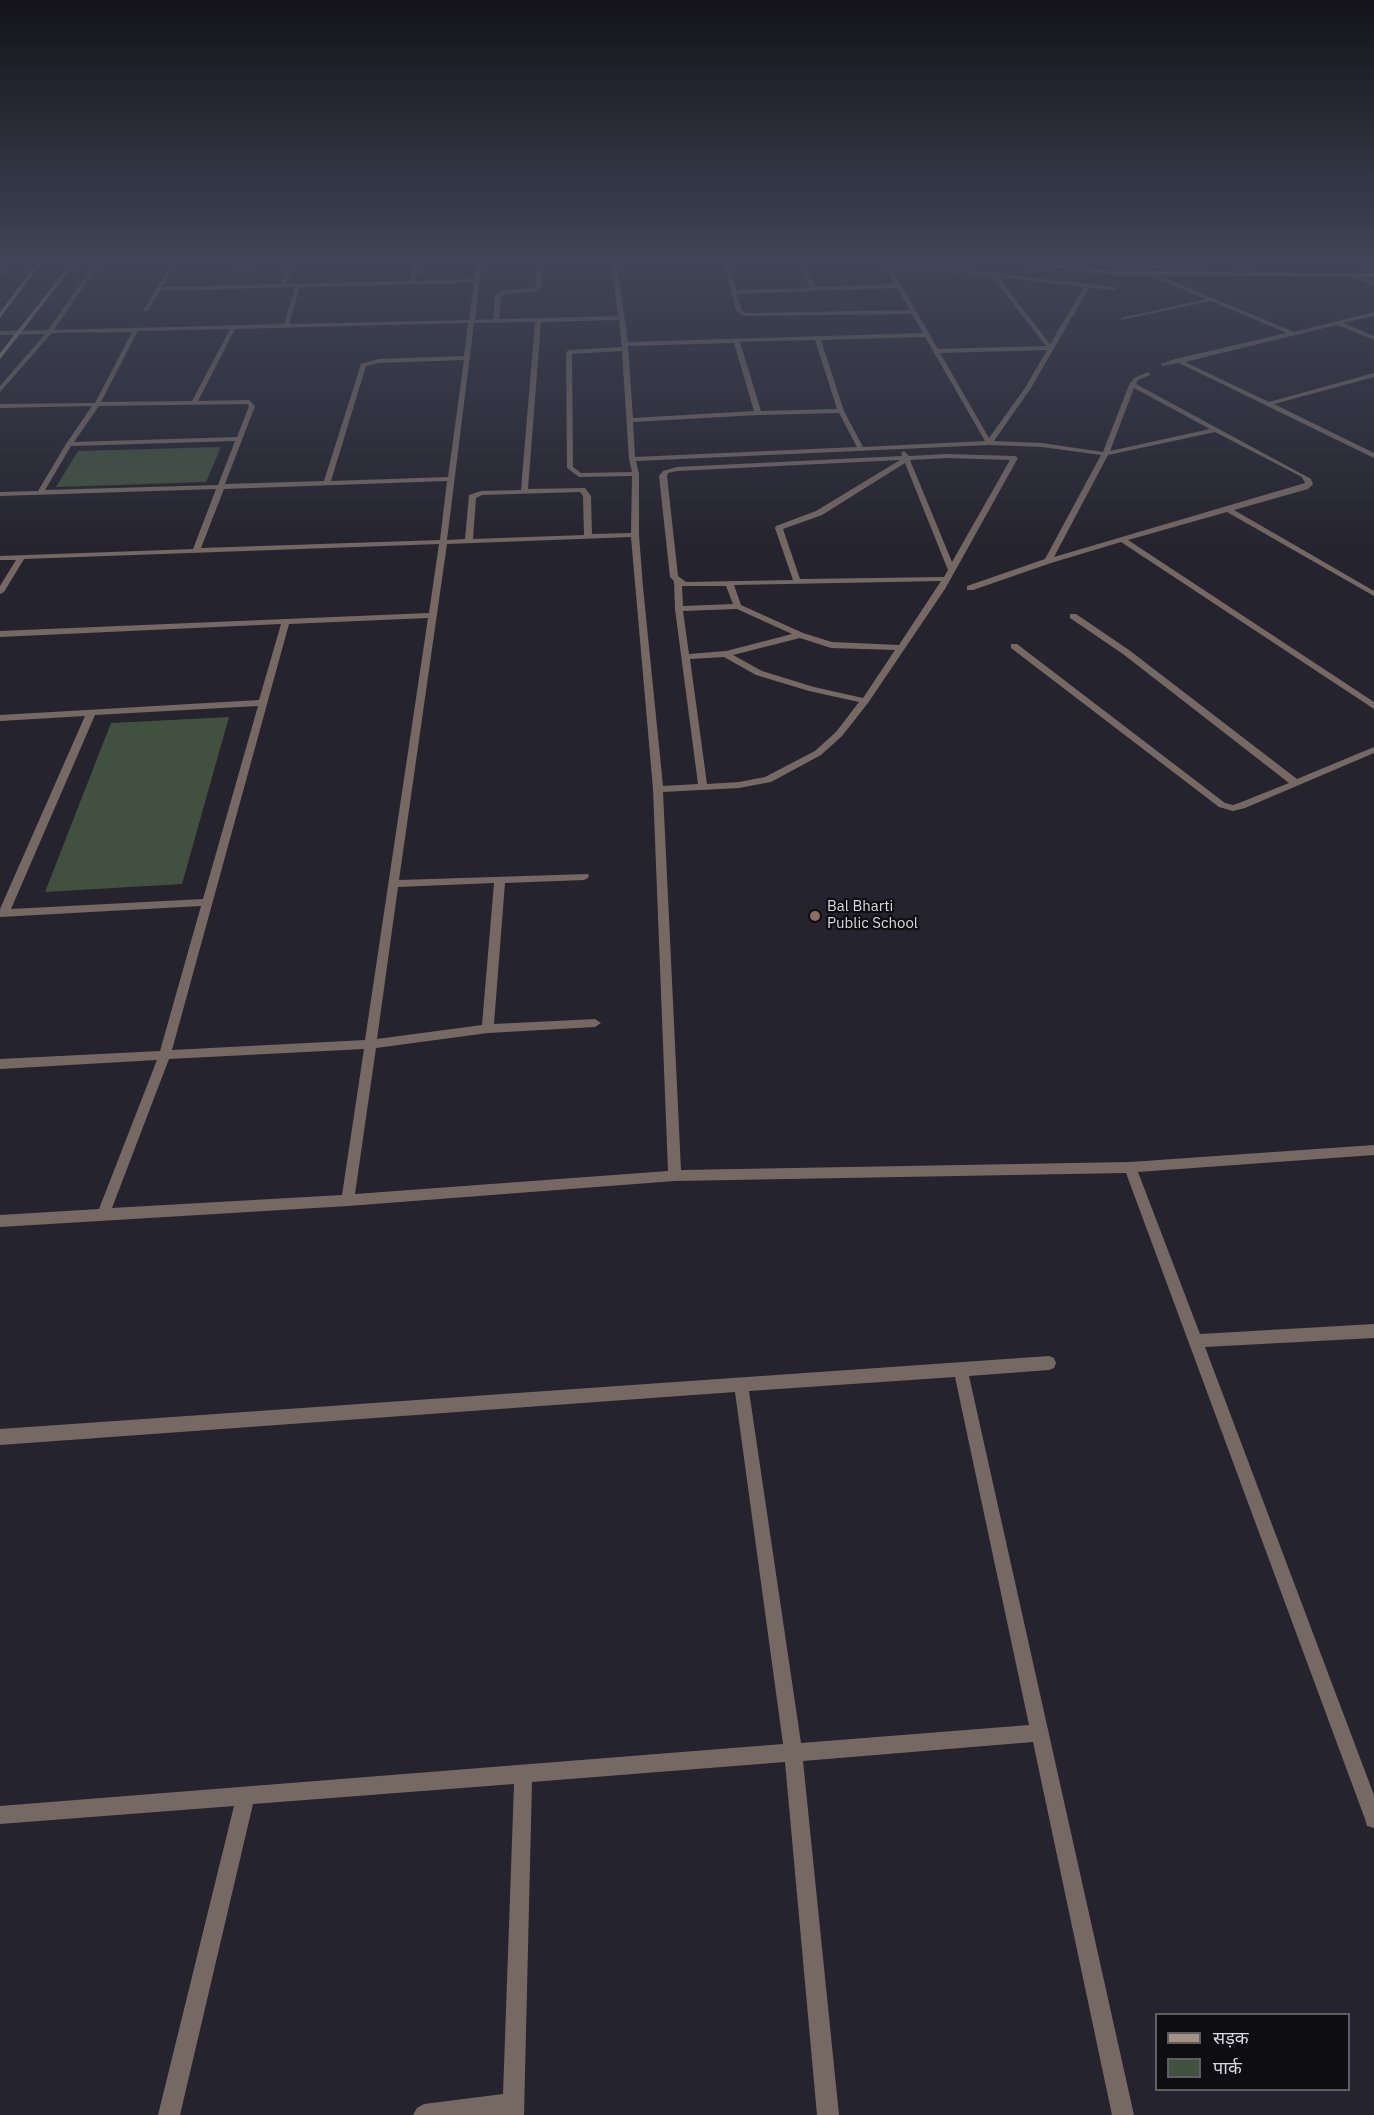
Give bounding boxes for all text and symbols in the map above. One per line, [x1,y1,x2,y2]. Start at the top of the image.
place label: Bal Bharti Public School [827,898,918,933]
marker: Bal Bharti Public School [808,909,822,923]
legend [1155,2013,1350,2091]
text: सड़क [1213,2026,1249,2049]
text: पार्क [1213,2056,1242,2079]

